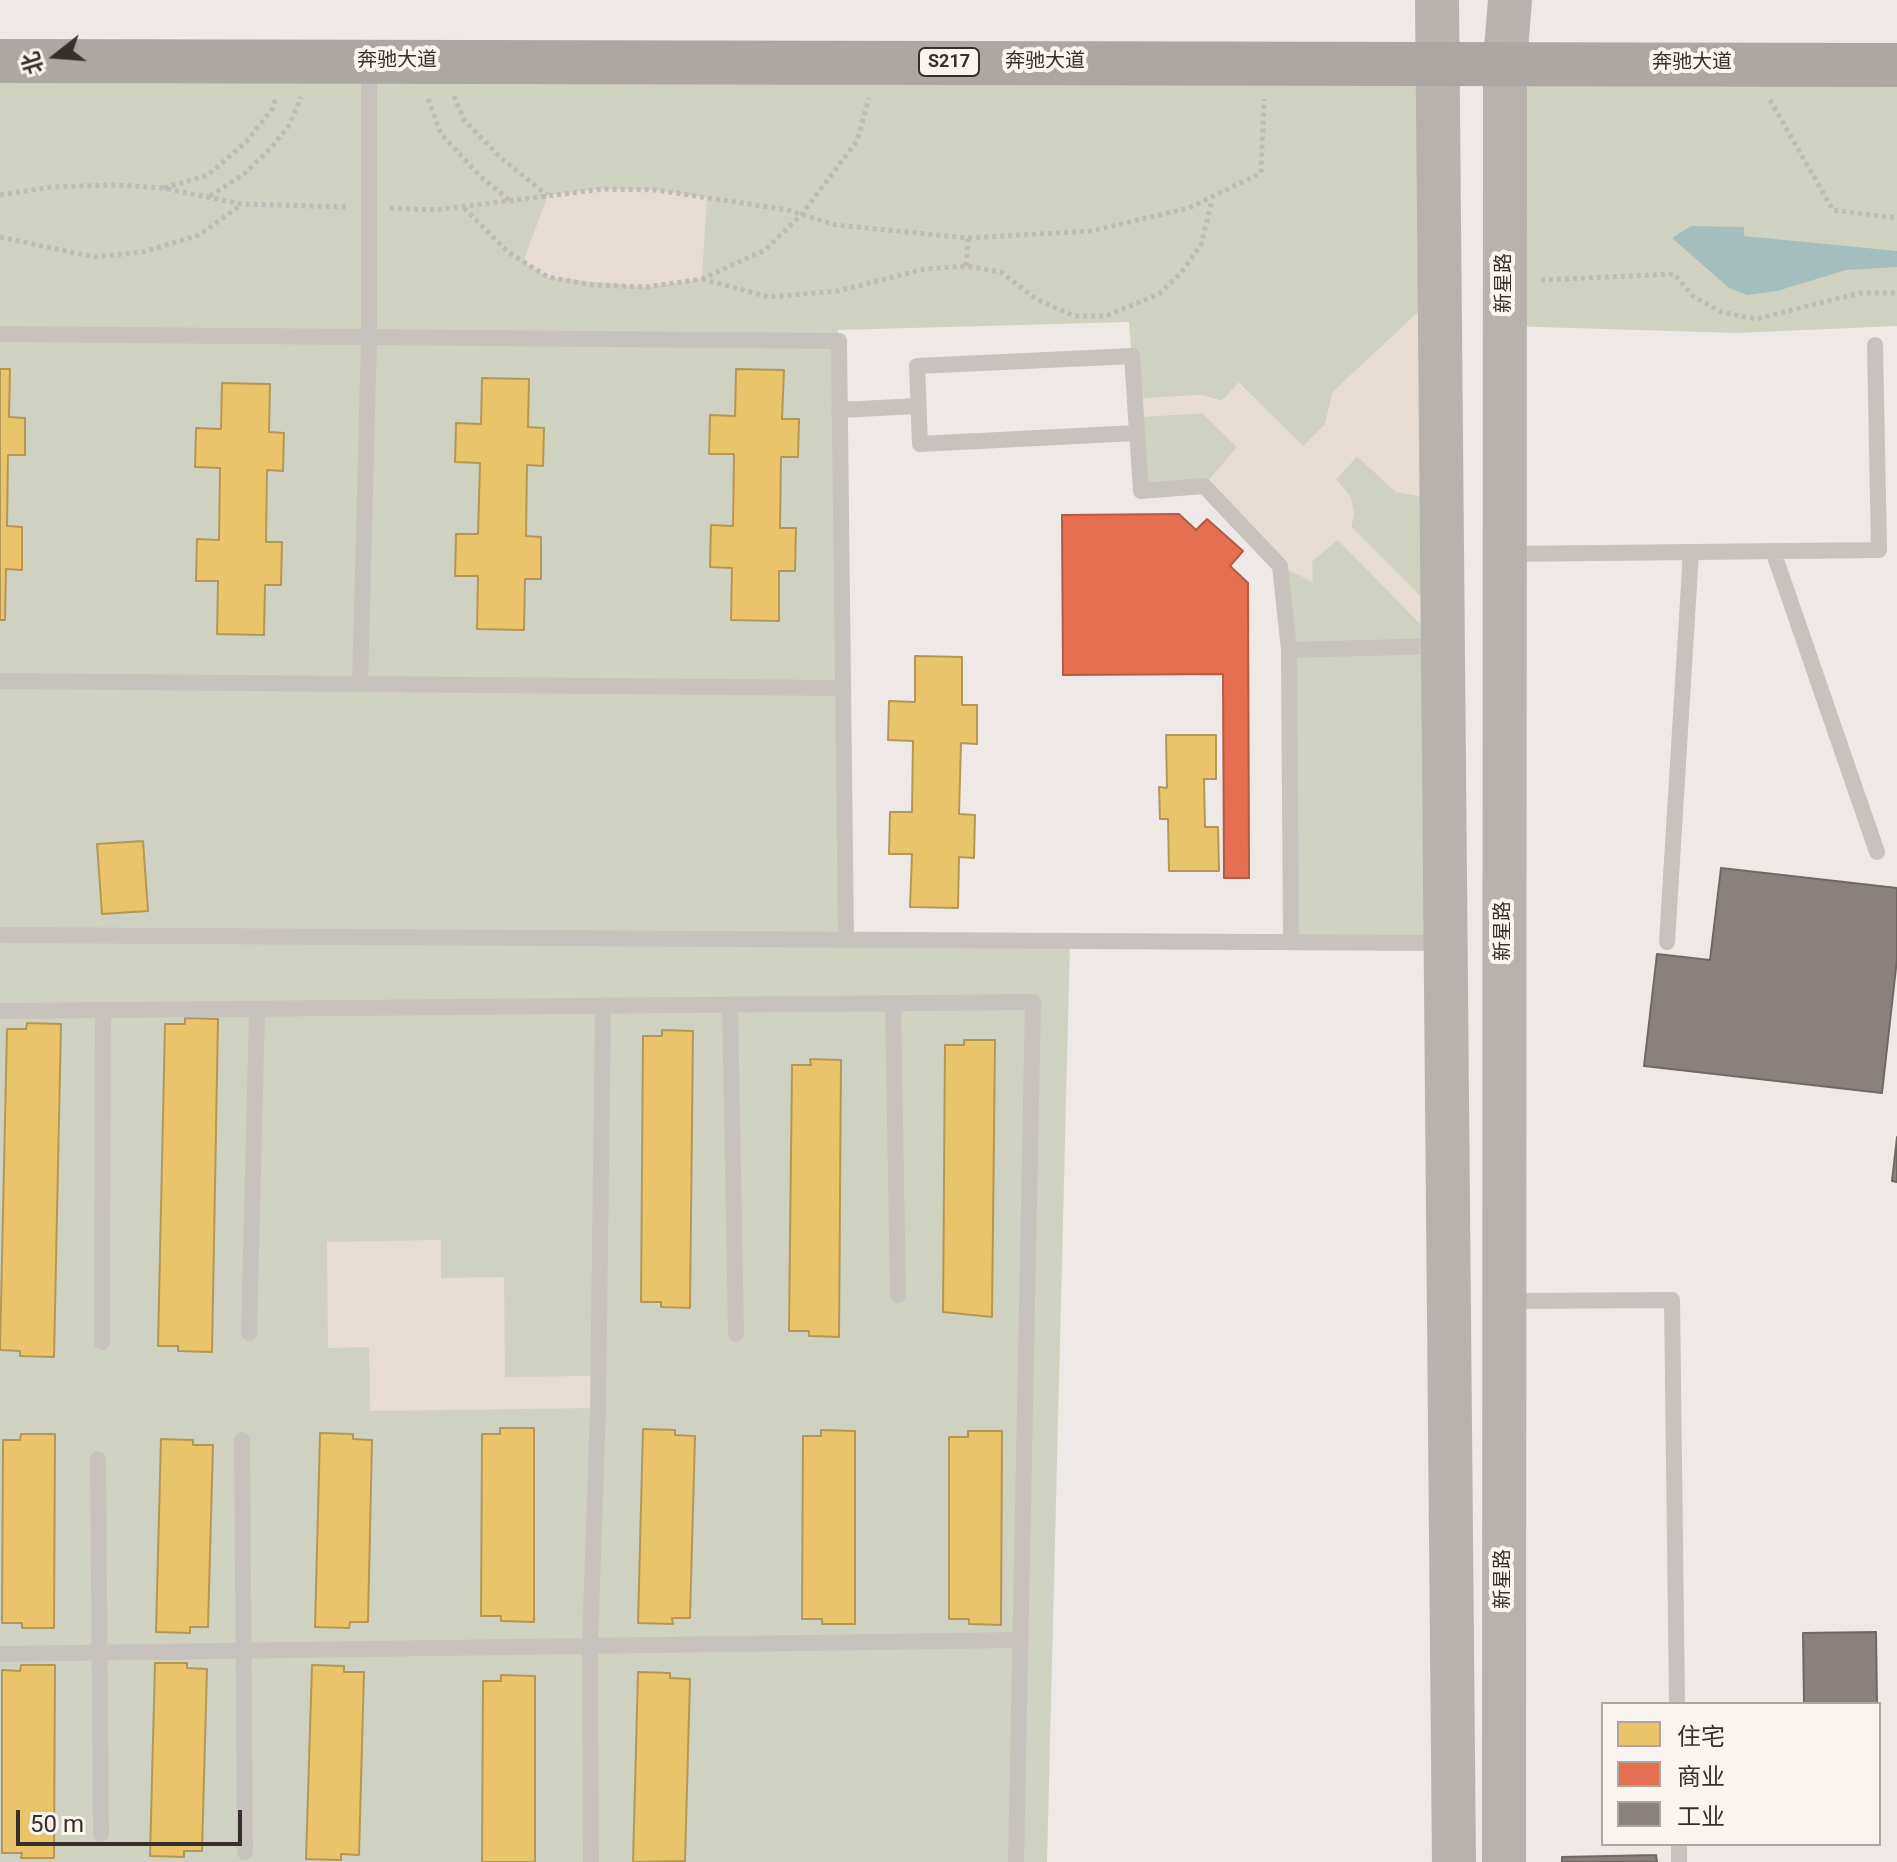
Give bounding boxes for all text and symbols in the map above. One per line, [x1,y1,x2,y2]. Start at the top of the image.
north arrow [16,16,96,96]
road number: S217 [919,48,979,76]
text: 北 [17,49,48,77]
street label: 奔驰大道 [357,49,437,73]
street label: 奔驰大道 [1005,50,1085,74]
street label: 奔驰大道 [1652,51,1732,75]
street label: 新星路 [1493,253,1517,313]
street label: 新星路 [1492,901,1516,961]
street label: 新星路 [1492,1549,1516,1609]
legend [1601,1702,1881,1846]
text: 住宅 [1677,1723,1725,1751]
text: 商业 [1677,1763,1725,1791]
scale bar [20,1794,246,1844]
text: 工业 [1677,1803,1725,1831]
text: 50 m [30,1810,84,1838]

